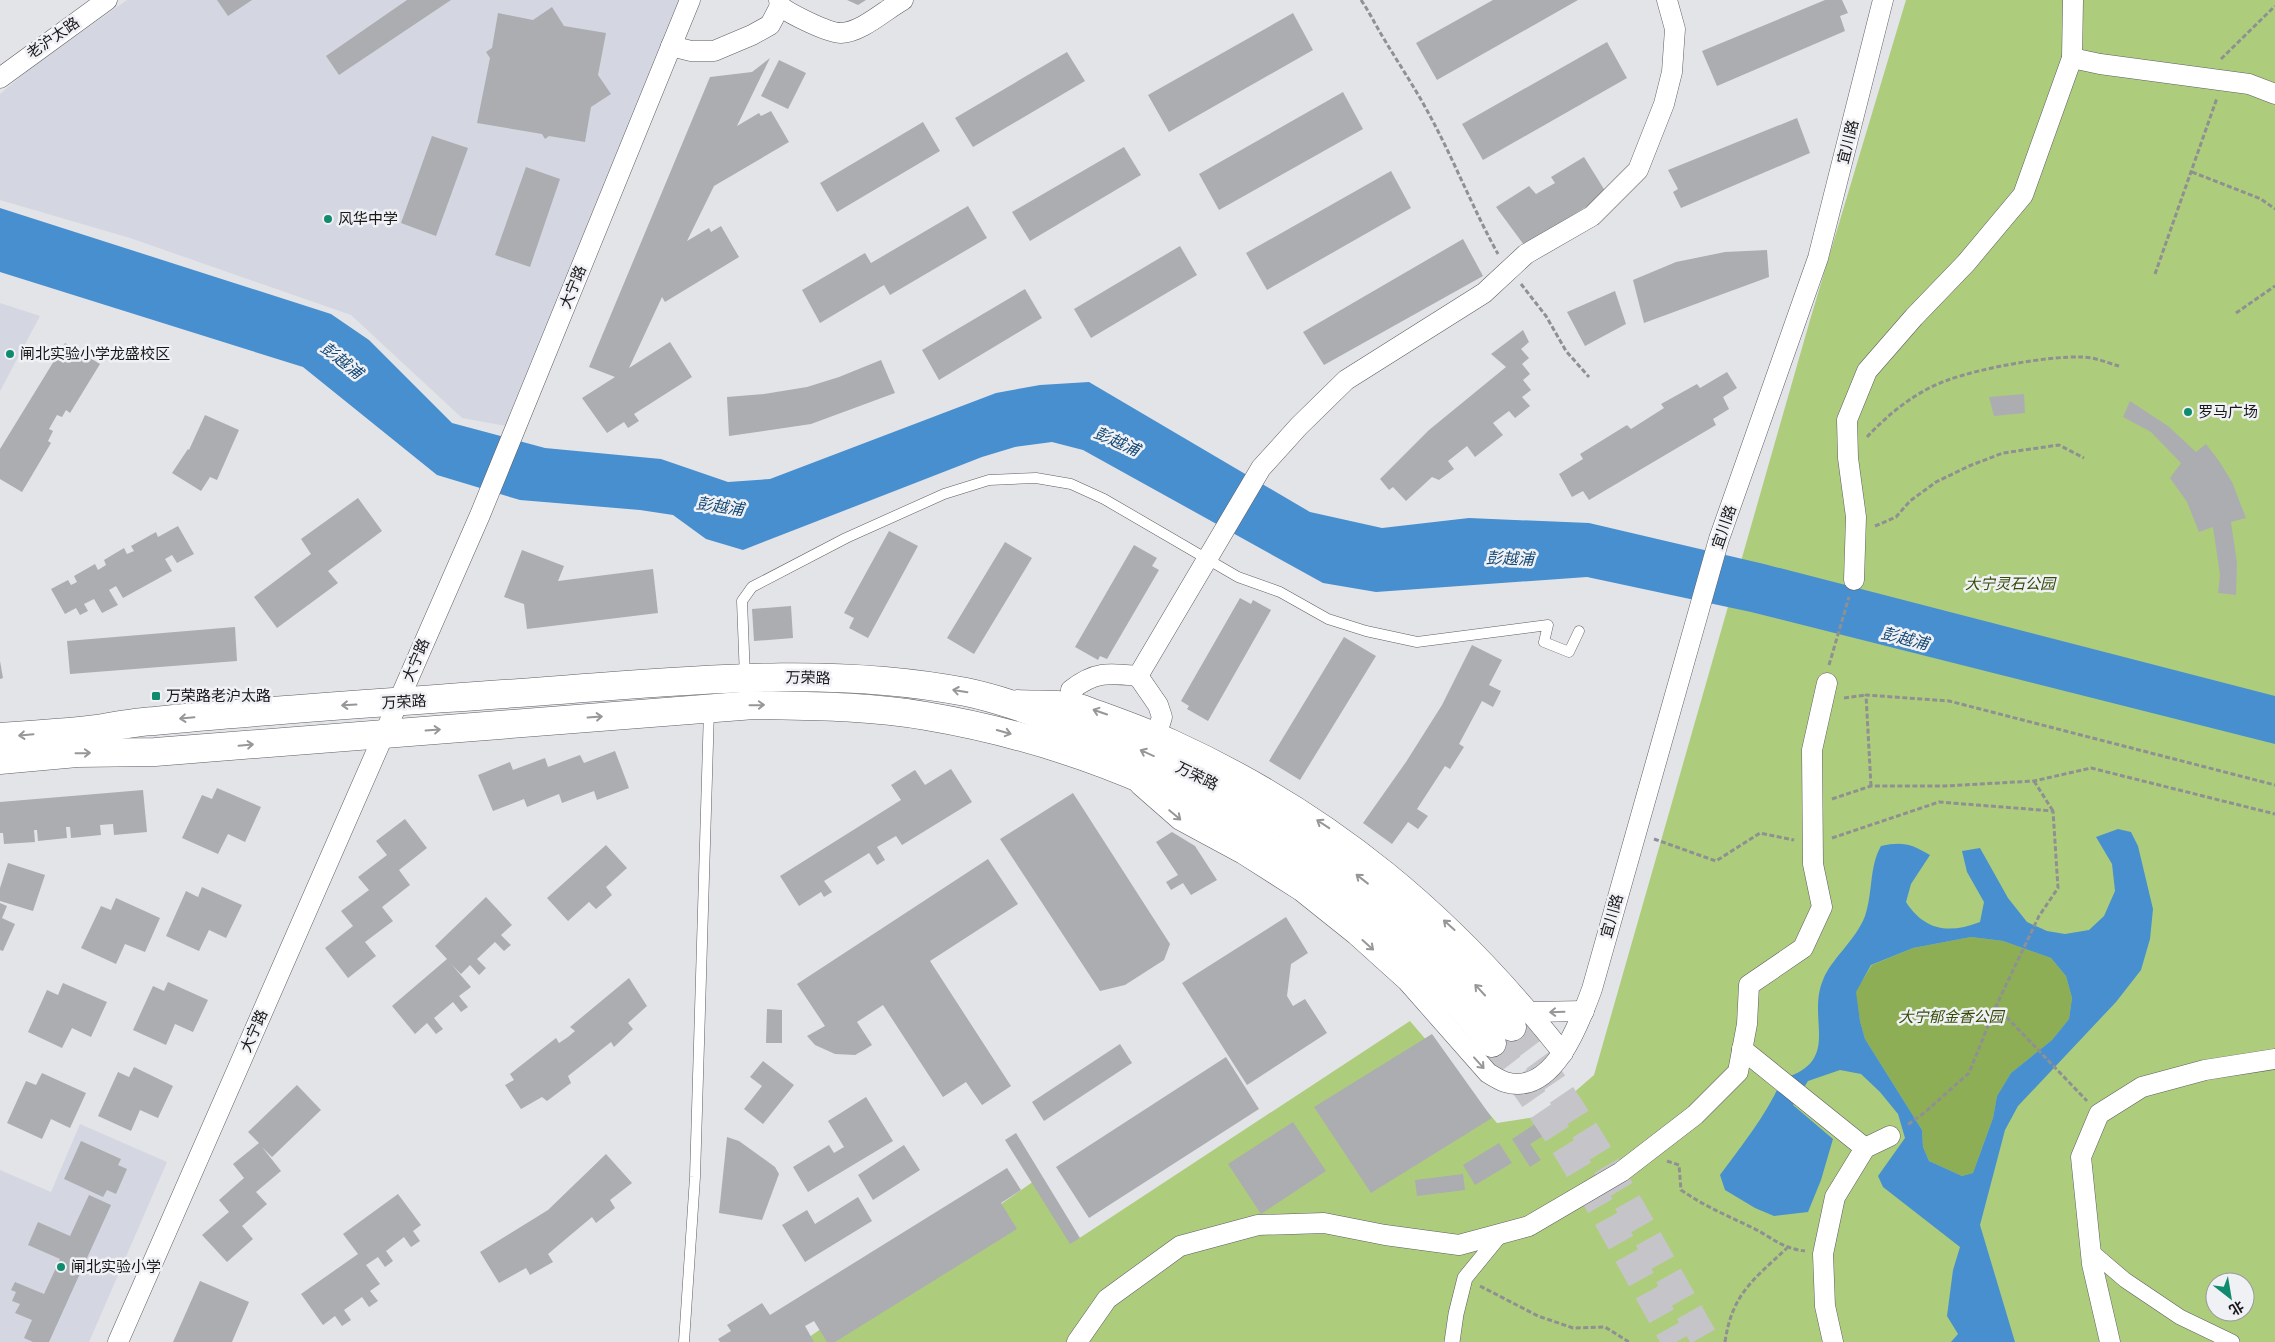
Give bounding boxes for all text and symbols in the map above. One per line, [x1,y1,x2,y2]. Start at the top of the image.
street label: 老沪太路 [22,12,83,63]
street label: 宜川路 [1832,117,1863,166]
place label: 风华中学 [338,208,398,229]
marker: 风华中学 [322,213,334,225]
street label: 大宁路 [554,262,591,312]
water label: 彭越浦 [316,337,370,385]
place label: 闸北实验小学龙盛校区 [20,343,170,364]
marker: 闸北实验小学龙盛校区 [4,348,16,360]
place label: 罗马广场 [2198,401,2258,422]
marker: 罗马广场 [2182,406,2194,418]
water label: 彭越浦 [1091,421,1146,462]
water label: 彭越浦 [695,492,748,521]
street label: 宜川路 [1706,502,1741,552]
water label: 彭越浦 [1486,546,1537,570]
park label: 大宁灵石公园 [1965,573,2057,594]
water label: 彭越浦 [1879,622,1934,655]
street label: 大宁路 [397,635,434,685]
street label: 万荣路 [785,667,831,688]
place label: 万荣路老沪太路 [166,685,271,706]
one-way arrow [952,686,968,696]
marker: 万荣路老沪太路 [150,690,162,702]
street label: 万荣路 [381,690,427,713]
one-way arrow [342,701,358,710]
one-way arrow [748,701,764,710]
one-way arrow [1093,707,1108,716]
one-way arrow [586,712,602,722]
one-way arrow [180,713,196,723]
one-way arrow [424,726,440,735]
one-way arrow [996,728,1012,737]
one-way arrow [18,730,34,740]
one-way arrow [237,741,253,750]
one-way arrow [1140,747,1155,757]
one-way arrow [75,749,91,758]
street label: 万荣路 [1172,756,1222,795]
one-way arrow [1169,810,1182,821]
one-way arrow [1316,818,1330,828]
one-way arrow [1356,874,1369,885]
street label: 宜川路 [1595,891,1628,940]
one-way arrow [1443,919,1456,931]
one-way arrow [1361,939,1374,951]
one-way arrow [1474,984,1486,996]
street label: 大宁路 [235,1006,272,1056]
park label: 大宁郁金香公园 [1898,1006,2005,1027]
one-way arrow [1550,1007,1566,1016]
one-way arrow [1473,1056,1485,1069]
place label: 闸北实验小学 [71,1256,161,1277]
marker: 闸北实验小学 [55,1261,67,1273]
north arrow [2205,1272,2255,1322]
text: 北 [2226,1296,2248,1320]

